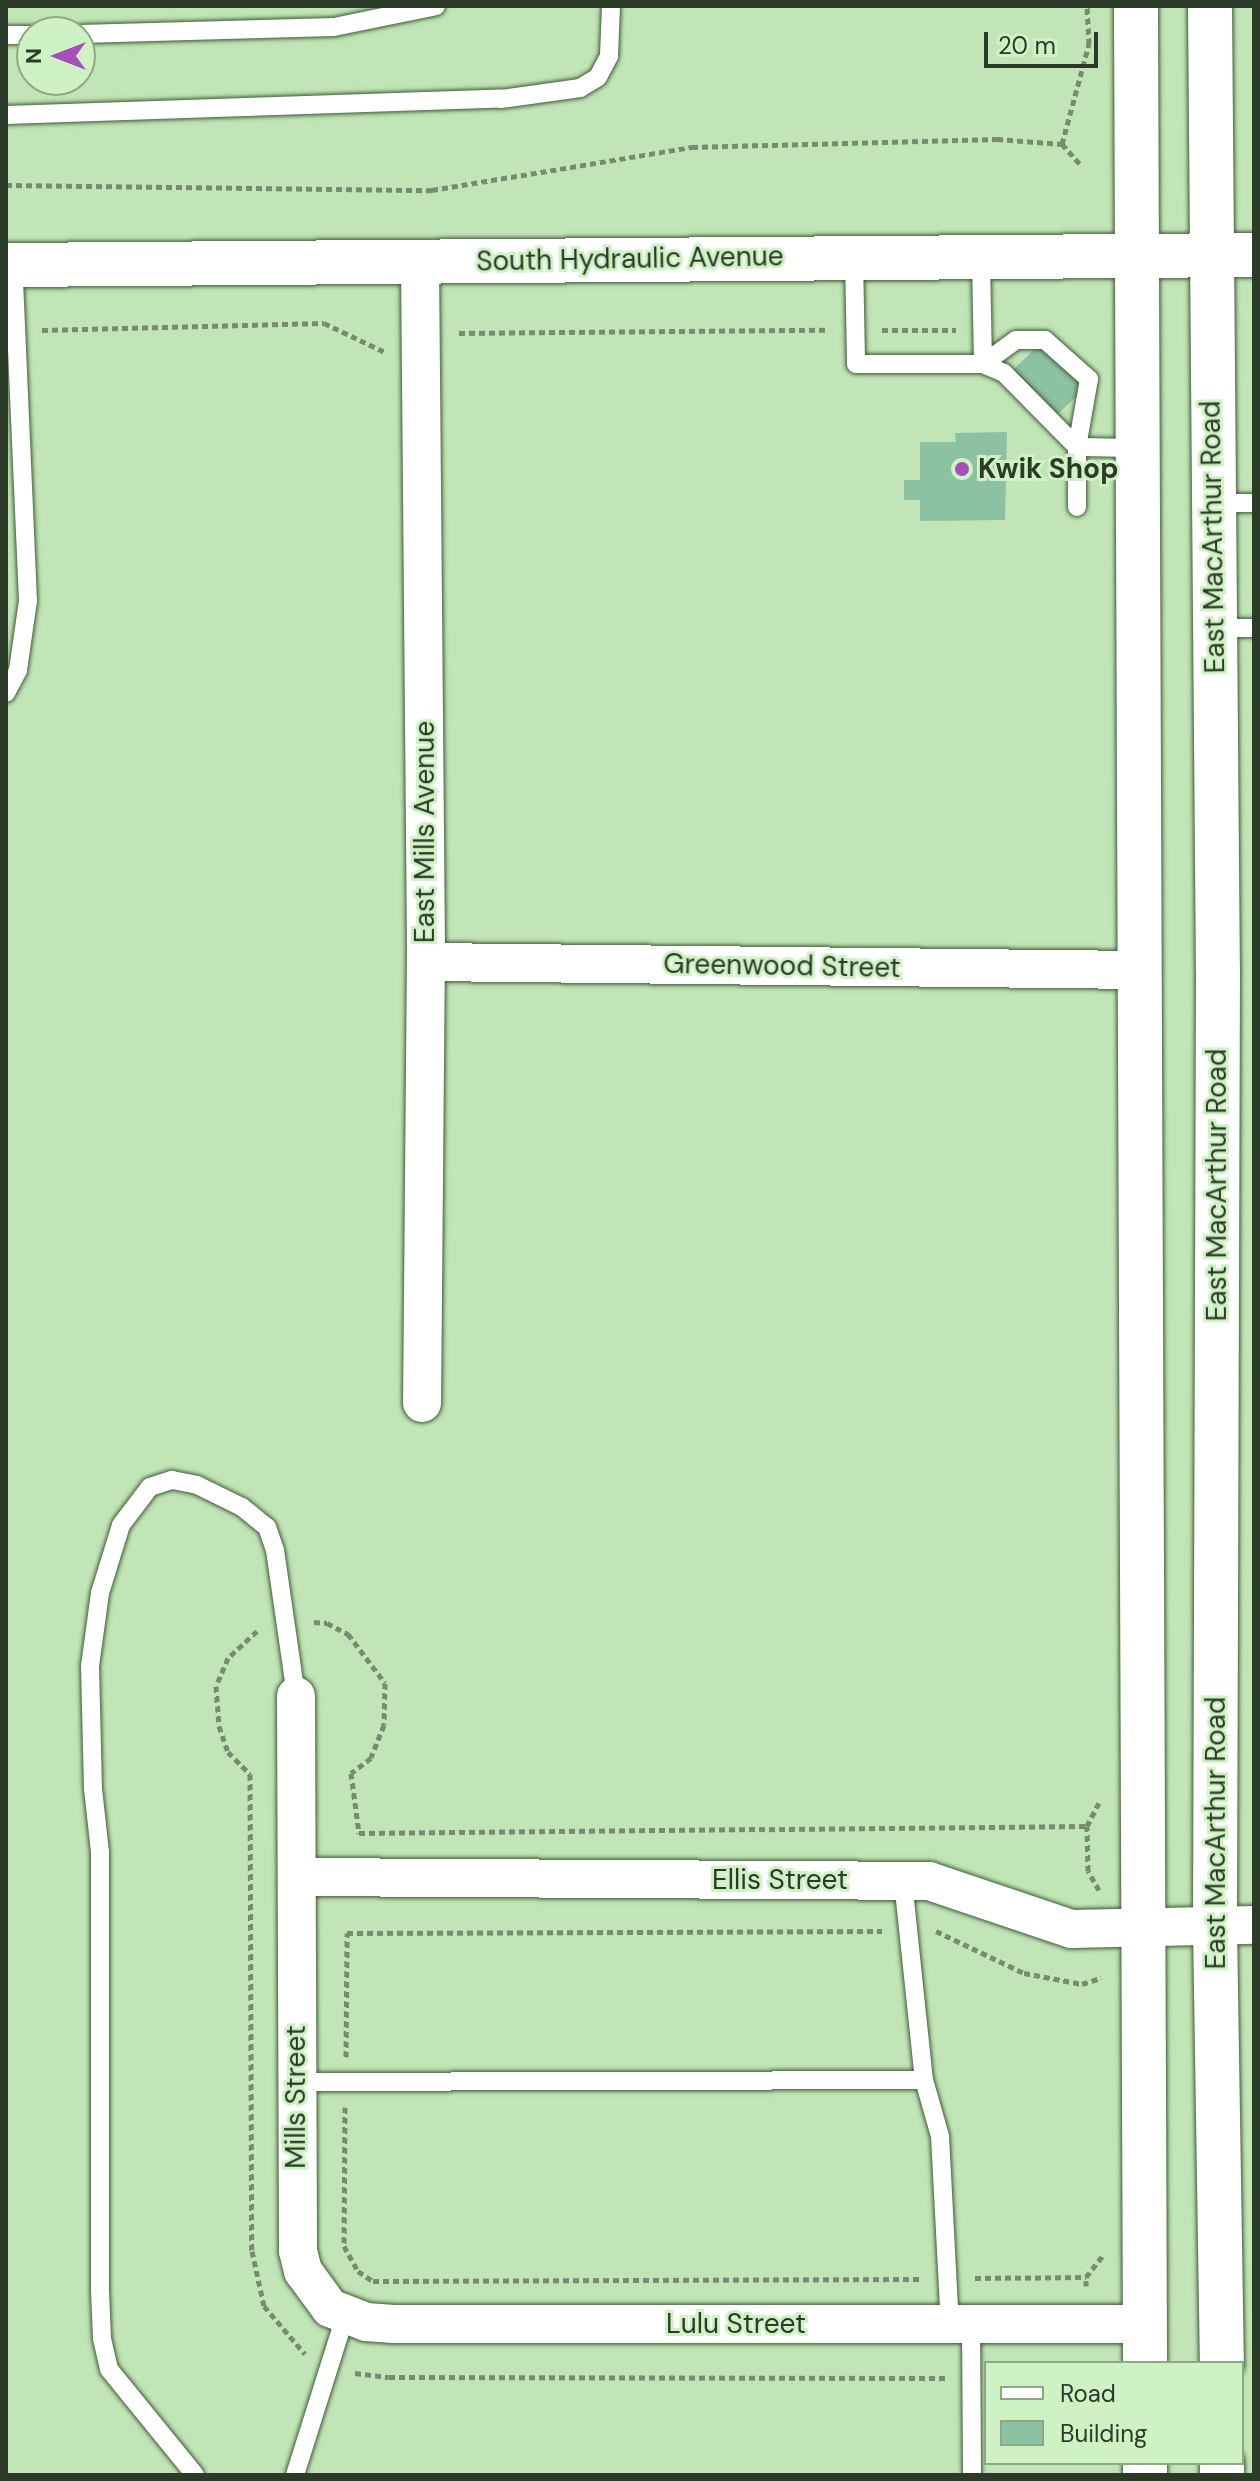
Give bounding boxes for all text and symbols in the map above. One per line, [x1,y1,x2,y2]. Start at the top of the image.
north arrow [16,16,96,96]
scale bar [988,16,1102,66]
text: 20 m [998,30,1056,61]
text: N [19,48,48,64]
street label: South Hydraulic Avenue [476,240,784,278]
street label: East MacArthur Road [1194,400,1232,674]
place label: Kwik Shop [978,452,1118,486]
marker: Kwik Shop [953,460,971,478]
street label: East Mills Avenue [408,721,442,943]
street label: Greenwood Street [663,947,901,985]
street label: East MacArthur Road [1200,1049,1234,1321]
street label: East MacArthur Road [1199,1697,1233,1969]
street label: Ellis Street [712,1863,848,1897]
street label: Mills Street [279,2025,313,2169]
street label: Lulu Street [666,2307,806,2341]
legend [984,2361,1244,2465]
text: Road [1060,2378,1116,2409]
text: Building [1060,2418,1147,2449]

